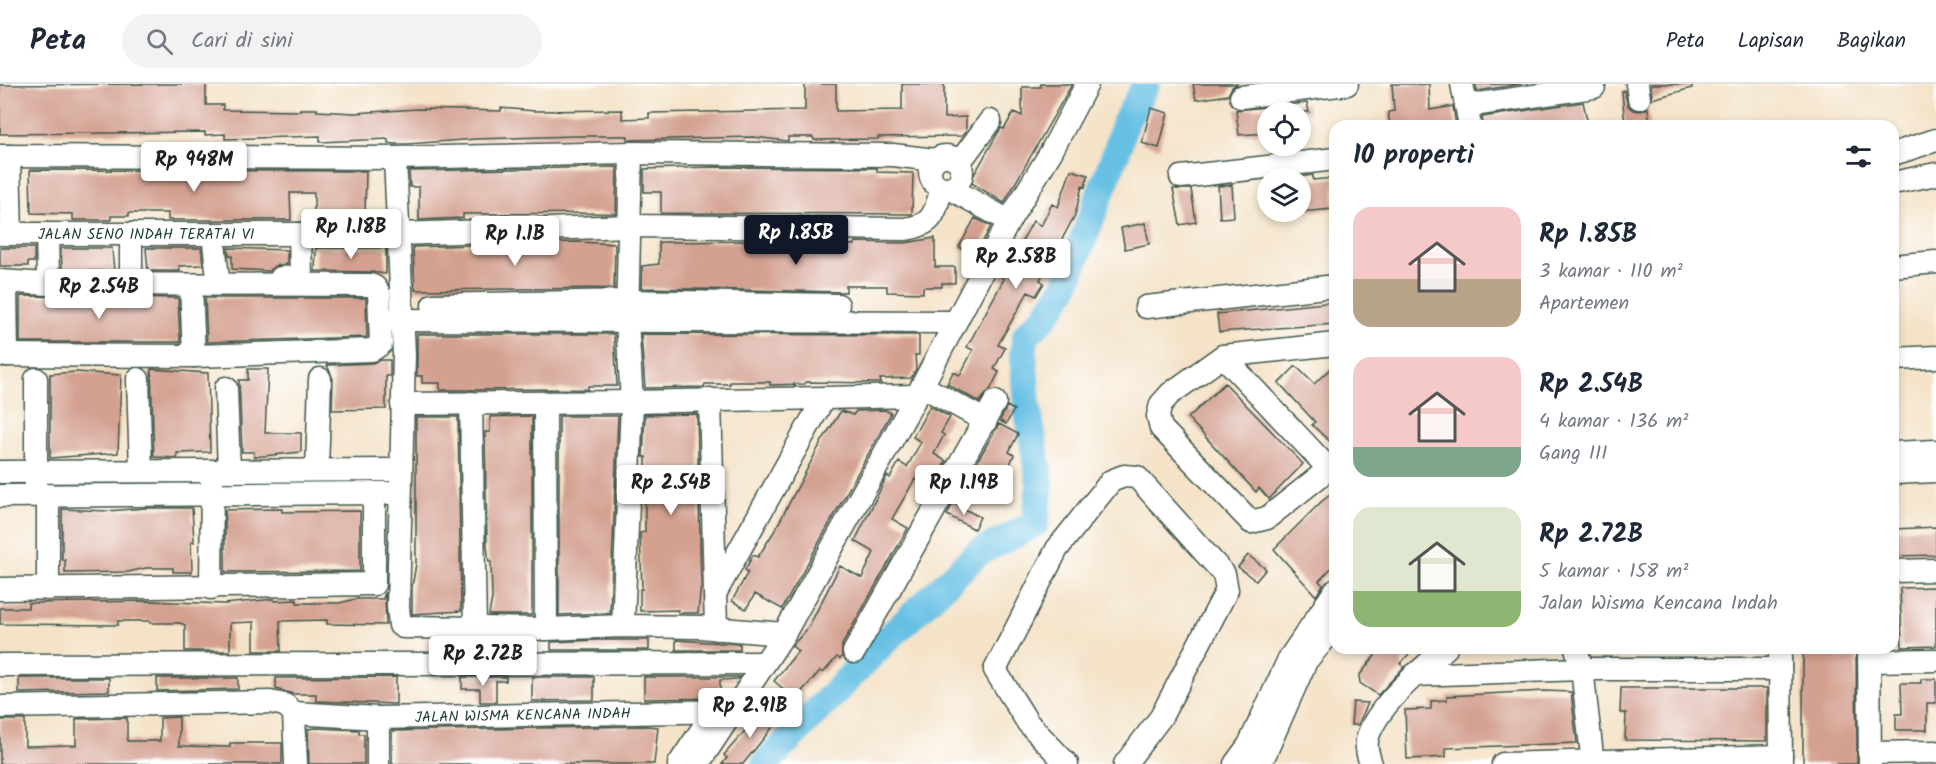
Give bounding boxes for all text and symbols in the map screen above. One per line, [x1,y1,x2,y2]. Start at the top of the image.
search box [122,14,542,68]
text: Peta [30,19,86,64]
text: Cari di sini [191,24,292,59]
icon: search [143,25,176,58]
text: Peta [1666,25,1705,58]
text: Lapisan [1738,25,1804,58]
text: Bagikan [1837,25,1906,58]
map controls [1257,102,1311,222]
button: locate [1257,102,1311,156]
text: 10 properti [1353,135,1474,177]
icon: filters [1842,140,1875,173]
pin: Rp 948M [139,142,249,193]
text: Rp 948M [155,145,233,177]
button: layers [1257,168,1311,222]
pin: Rp 1.18B [289,209,413,260]
text: Rp 1.18B [315,212,387,244]
text: Rp 1.85B [1539,214,1637,256]
pin: Rp 1.85B [734,215,858,266]
pin: Rp 1.1B [460,216,570,267]
text: Rp 1.85B [758,218,834,250]
text: Rp 1.1B [485,219,545,251]
street label: JALAN SENO INDAH TERATAI VI [38,223,255,247]
icon: home [1401,231,1473,303]
pin: Rp 2.58B [954,239,1078,290]
text: Rp 2.58B [975,242,1057,274]
text: 3 kamar · 110 m² [1539,256,1683,288]
pin: Rp 2.54B [37,269,161,320]
text: Rp 2.54B [59,272,139,304]
text: Apartemen [1539,288,1629,320]
text: Rp 2.54B [1539,364,1644,406]
icon: home [1401,381,1473,453]
text: 4 kamar · 136 m² [1539,406,1688,438]
text: Gang III [1539,438,1607,470]
pin: Rp 2.54B [609,465,733,516]
pin: Rp 1.19B [902,465,1026,516]
text: Rp 2.54B [631,468,711,500]
text: Rp 1.19B [929,468,999,500]
text: Rp 2.72B [1539,514,1644,556]
icon: home [1401,531,1473,603]
text: 5 kamar · 158 m² [1539,556,1688,588]
text: Jalan Wisma Kencana Indah [1539,588,1778,620]
pin: Rp 2.72B [421,636,545,687]
text: Rp 2.72B [443,639,523,671]
pin: Rp 2.91B [688,688,812,739]
text: Rp 2.91B [712,691,788,723]
street label: JALAN WISMA KENCANA INDAH [415,702,631,730]

